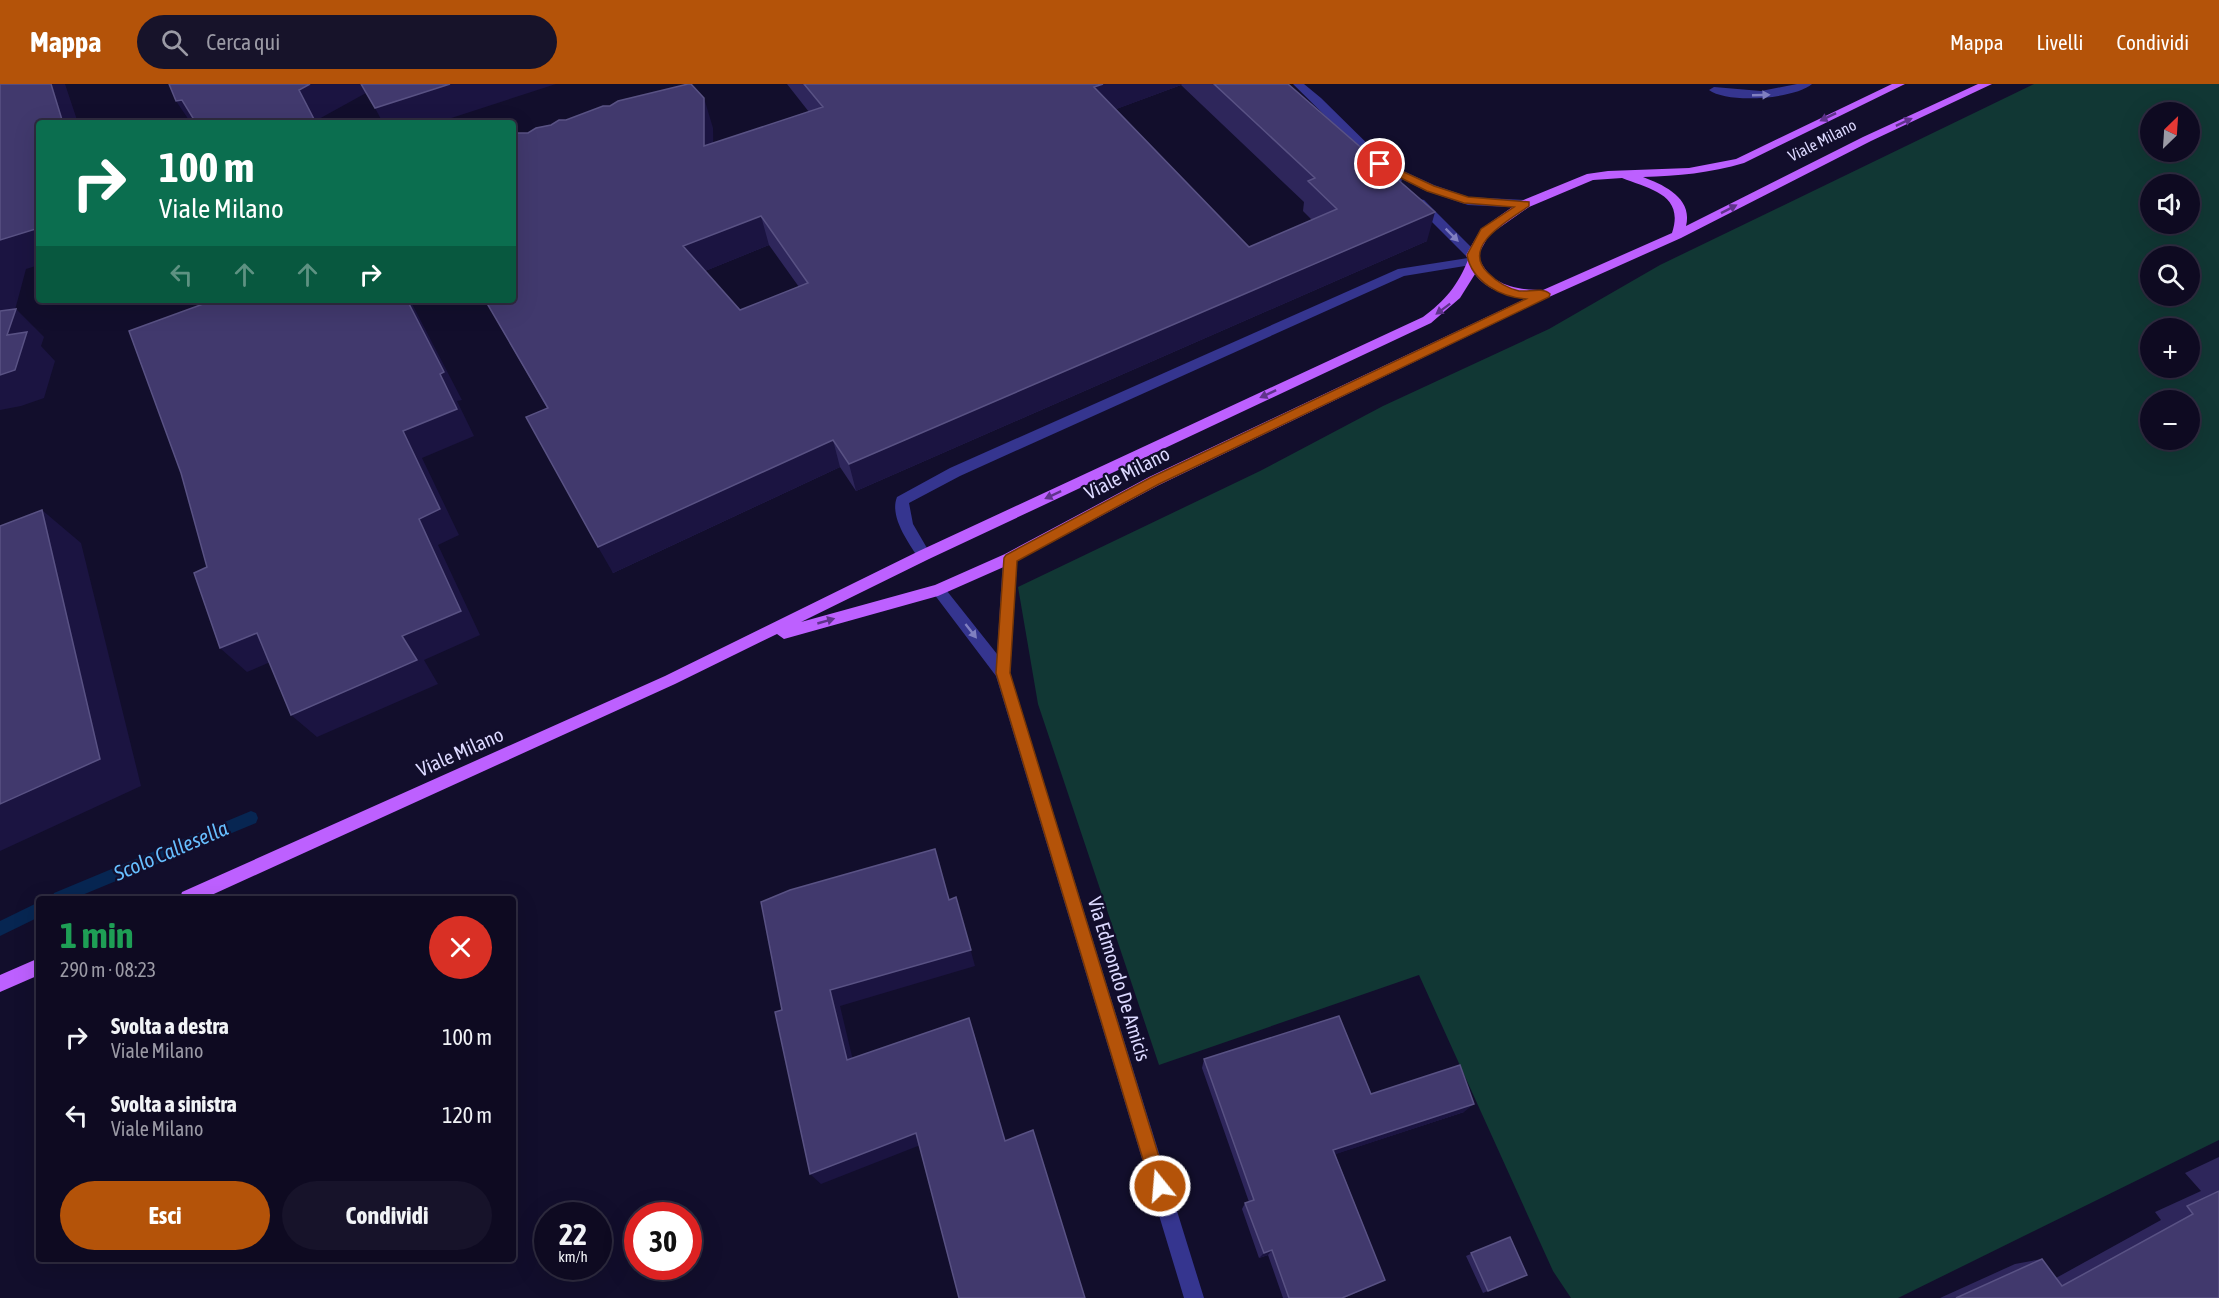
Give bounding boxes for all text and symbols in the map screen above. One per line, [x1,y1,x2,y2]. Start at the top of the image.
search box [137,15,557,69]
text: Mappa [30,26,101,58]
icon: search [158,26,191,59]
text: Cerca qui [206,29,280,55]
text: Mappa [1950,30,2004,54]
text: Livelli [2037,30,2083,54]
text: Condividi [2116,30,2189,54]
one-way arrow [1751,91,1770,100]
north arrow [2140,102,2200,162]
map controls [2140,102,2200,450]
one-way arrow [1819,112,1836,121]
street label: Viale Milano [1785,115,1859,165]
one-way arrow [1895,118,1912,127]
pin [1354,138,1405,189]
text: 100 m [159,143,254,191]
icon: right [60,144,138,222]
icon: arrive [1363,147,1396,180]
button: sound [2140,174,2200,234]
text: Viale Milano [159,193,284,224]
one-way arrow [1720,204,1738,214]
one-way arrow [1444,227,1458,241]
button: search [2140,246,2200,306]
icon: left [165,258,198,291]
icon: ahead [228,258,261,291]
icon: ahead [291,258,324,291]
icon: right [354,258,387,291]
one-way arrow [1435,302,1450,314]
button: + [2140,318,2200,378]
one-way arrow [1259,390,1276,399]
button: − [2140,390,2200,450]
street label: Viale Milano [1080,441,1173,504]
one-way arrow [1045,490,1062,499]
one-way arrow [817,616,835,626]
one-way arrow [964,624,976,639]
street label: Viale Milano [413,722,507,781]
water label: Scolo Callesella [109,815,231,885]
street label: Via Edmondo De Amicis [1084,894,1155,1064]
text: 1 min [60,914,134,956]
button: close [429,916,492,979]
text: 290 m · 08:23 [60,958,156,981]
text: Svolta a destra [111,1013,229,1039]
icon: right [60,1021,93,1054]
text: 100 m [442,1024,492,1050]
text: Viale Milano [111,1039,203,1062]
text: Svolta a sinistra [111,1091,237,1117]
icon: left [60,1099,93,1132]
text: 120 m [442,1102,492,1128]
text: Viale Milano [111,1117,203,1140]
position arrow [1128,1154,1192,1218]
button: Esci [60,1181,270,1250]
button: Condividi [282,1181,492,1250]
speed limit sign: 30 [624,1202,702,1280]
text: 22 [559,1217,587,1251]
text: km/h [558,1248,588,1265]

